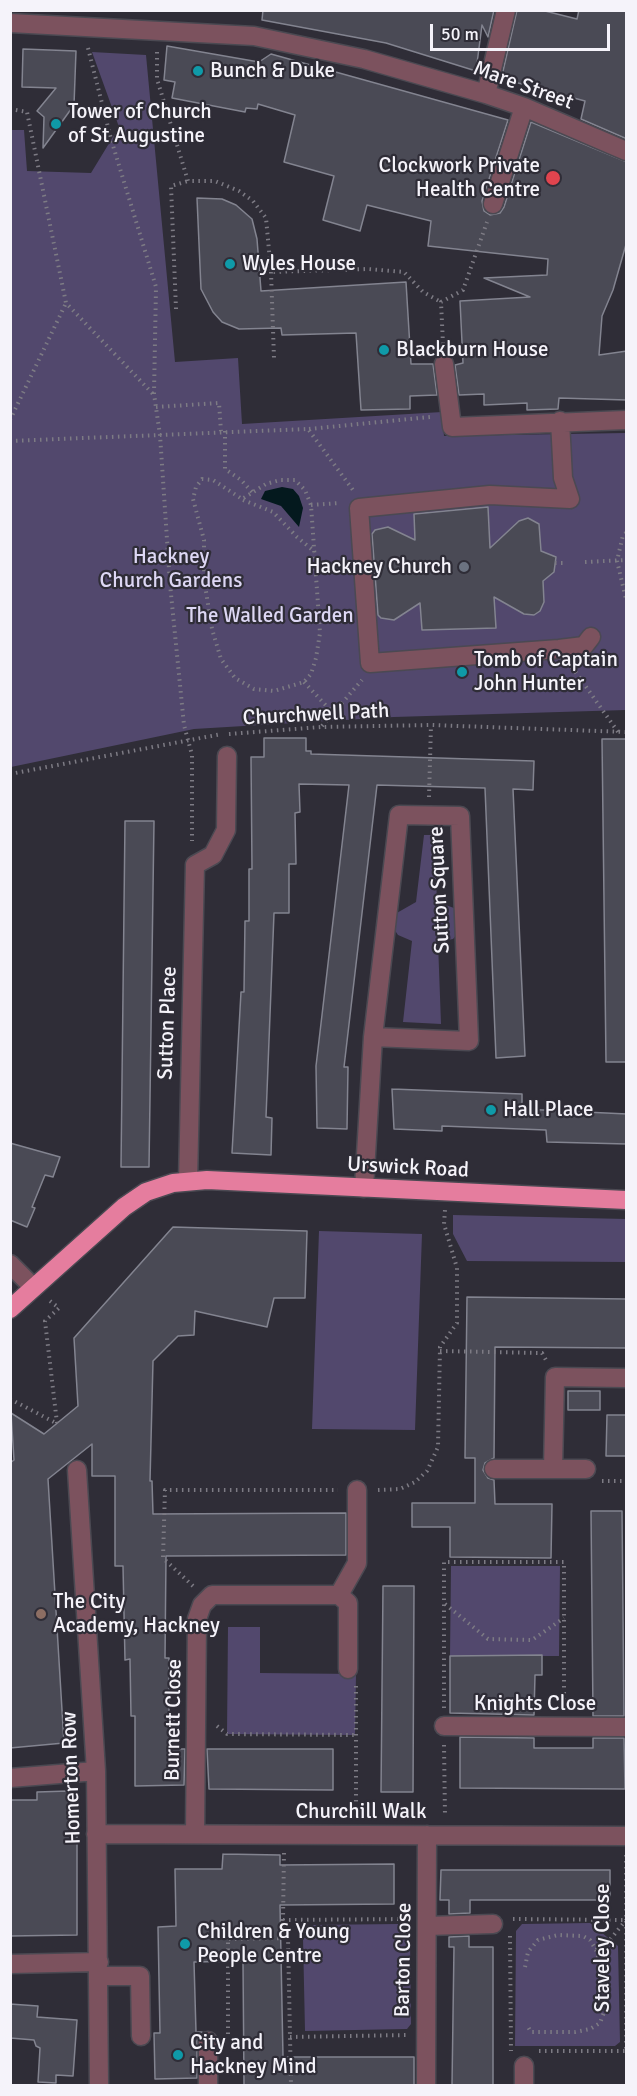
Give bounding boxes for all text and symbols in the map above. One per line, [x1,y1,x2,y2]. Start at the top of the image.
scale bar [433,12,613,50]
text: 50 m [441,23,479,45]
street label: Mare Street [469,56,577,116]
place label: Bunch & Duke [210,58,335,84]
marker: Bunch & Duke [191,64,205,78]
place label: Tower of Church of St Augustine [68,99,212,149]
marker: Tower of Church of St Augustine [49,117,63,131]
place label: Clockwork Private Health Centre [379,153,540,203]
marker: Clockwork Private Health Centre [544,169,562,187]
place label: Wyles House [242,251,356,277]
marker: Wyles House [223,257,237,271]
place label: Blackburn House [396,337,549,363]
marker: Blackburn House [377,343,391,357]
park label: Hackney Church Gardens [100,544,242,594]
place label: Hackney Church [306,554,452,580]
marker: Hackney Church [457,560,471,574]
park label: The Walled Garden [186,603,354,629]
place label: Tomb of Captain John Hunter [474,647,618,697]
marker: Tomb of Captain John Hunter [455,665,469,679]
street label: Churchwell Path [242,699,390,731]
street label: Sutton Square [424,826,456,954]
street label: Sutton Place [153,966,183,1080]
place label: Hall Place [503,1097,594,1123]
marker: Hall Place [484,1103,498,1117]
street label: Urswick Road [346,1152,470,1184]
place label: The City Academy, Hackney [53,1589,220,1639]
marker: The City Academy, Hackney [34,1607,48,1621]
street label: Burnett Close [160,1659,188,1781]
street label: Knights Close [474,1691,596,1717]
street label: Homerton Row [57,1711,87,1845]
street label: Churchill Walk [295,1799,427,1825]
street label: Staveley Close [590,1884,616,2012]
street label: Barton Close [390,1902,418,2018]
place label: Children & Young People Centre [197,1919,350,1969]
marker: Children & Young People Centre [178,1937,192,1951]
place label: City and Hackney Mind [190,2030,317,2080]
marker: City and Hackney Mind [171,2048,185,2062]

